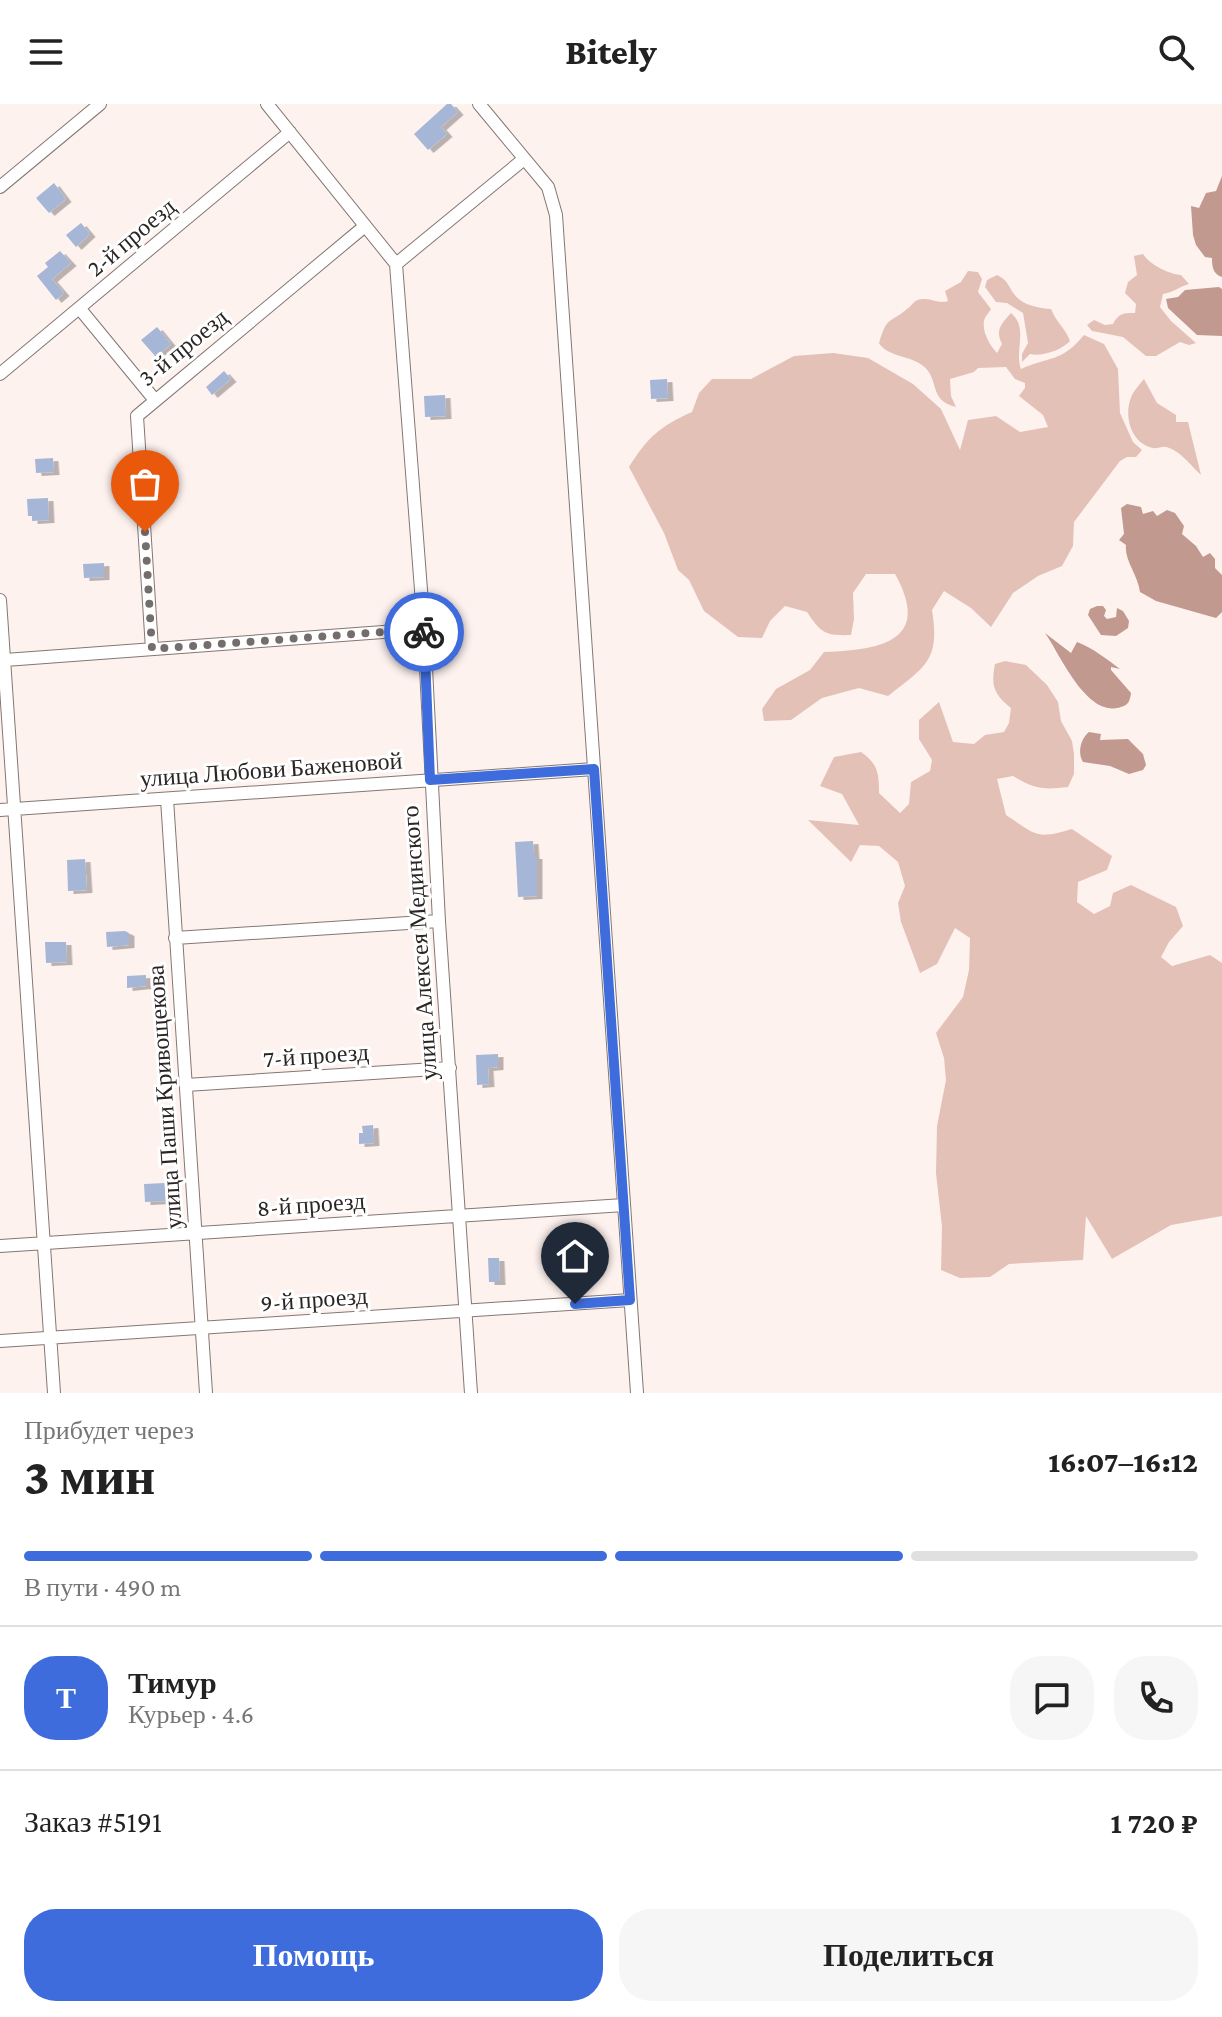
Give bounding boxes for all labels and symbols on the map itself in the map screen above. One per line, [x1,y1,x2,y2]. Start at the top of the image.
street label: 2-й проезд [81,192,181,282]
street label: 3-й проезд [133,303,233,391]
pin [111,450,179,532]
courier [384,592,464,672]
street label: улица Любови Баженовой [139,746,403,792]
street label: улица Алексея Мединского [396,805,442,1081]
street label: улица Паши Кривощекова [141,964,187,1230]
street label: 7-й проезд [262,1038,370,1072]
street label: 8-й проезд [256,1187,366,1221]
pin [541,1222,609,1304]
street label: 9-й проезд [259,1282,369,1316]

